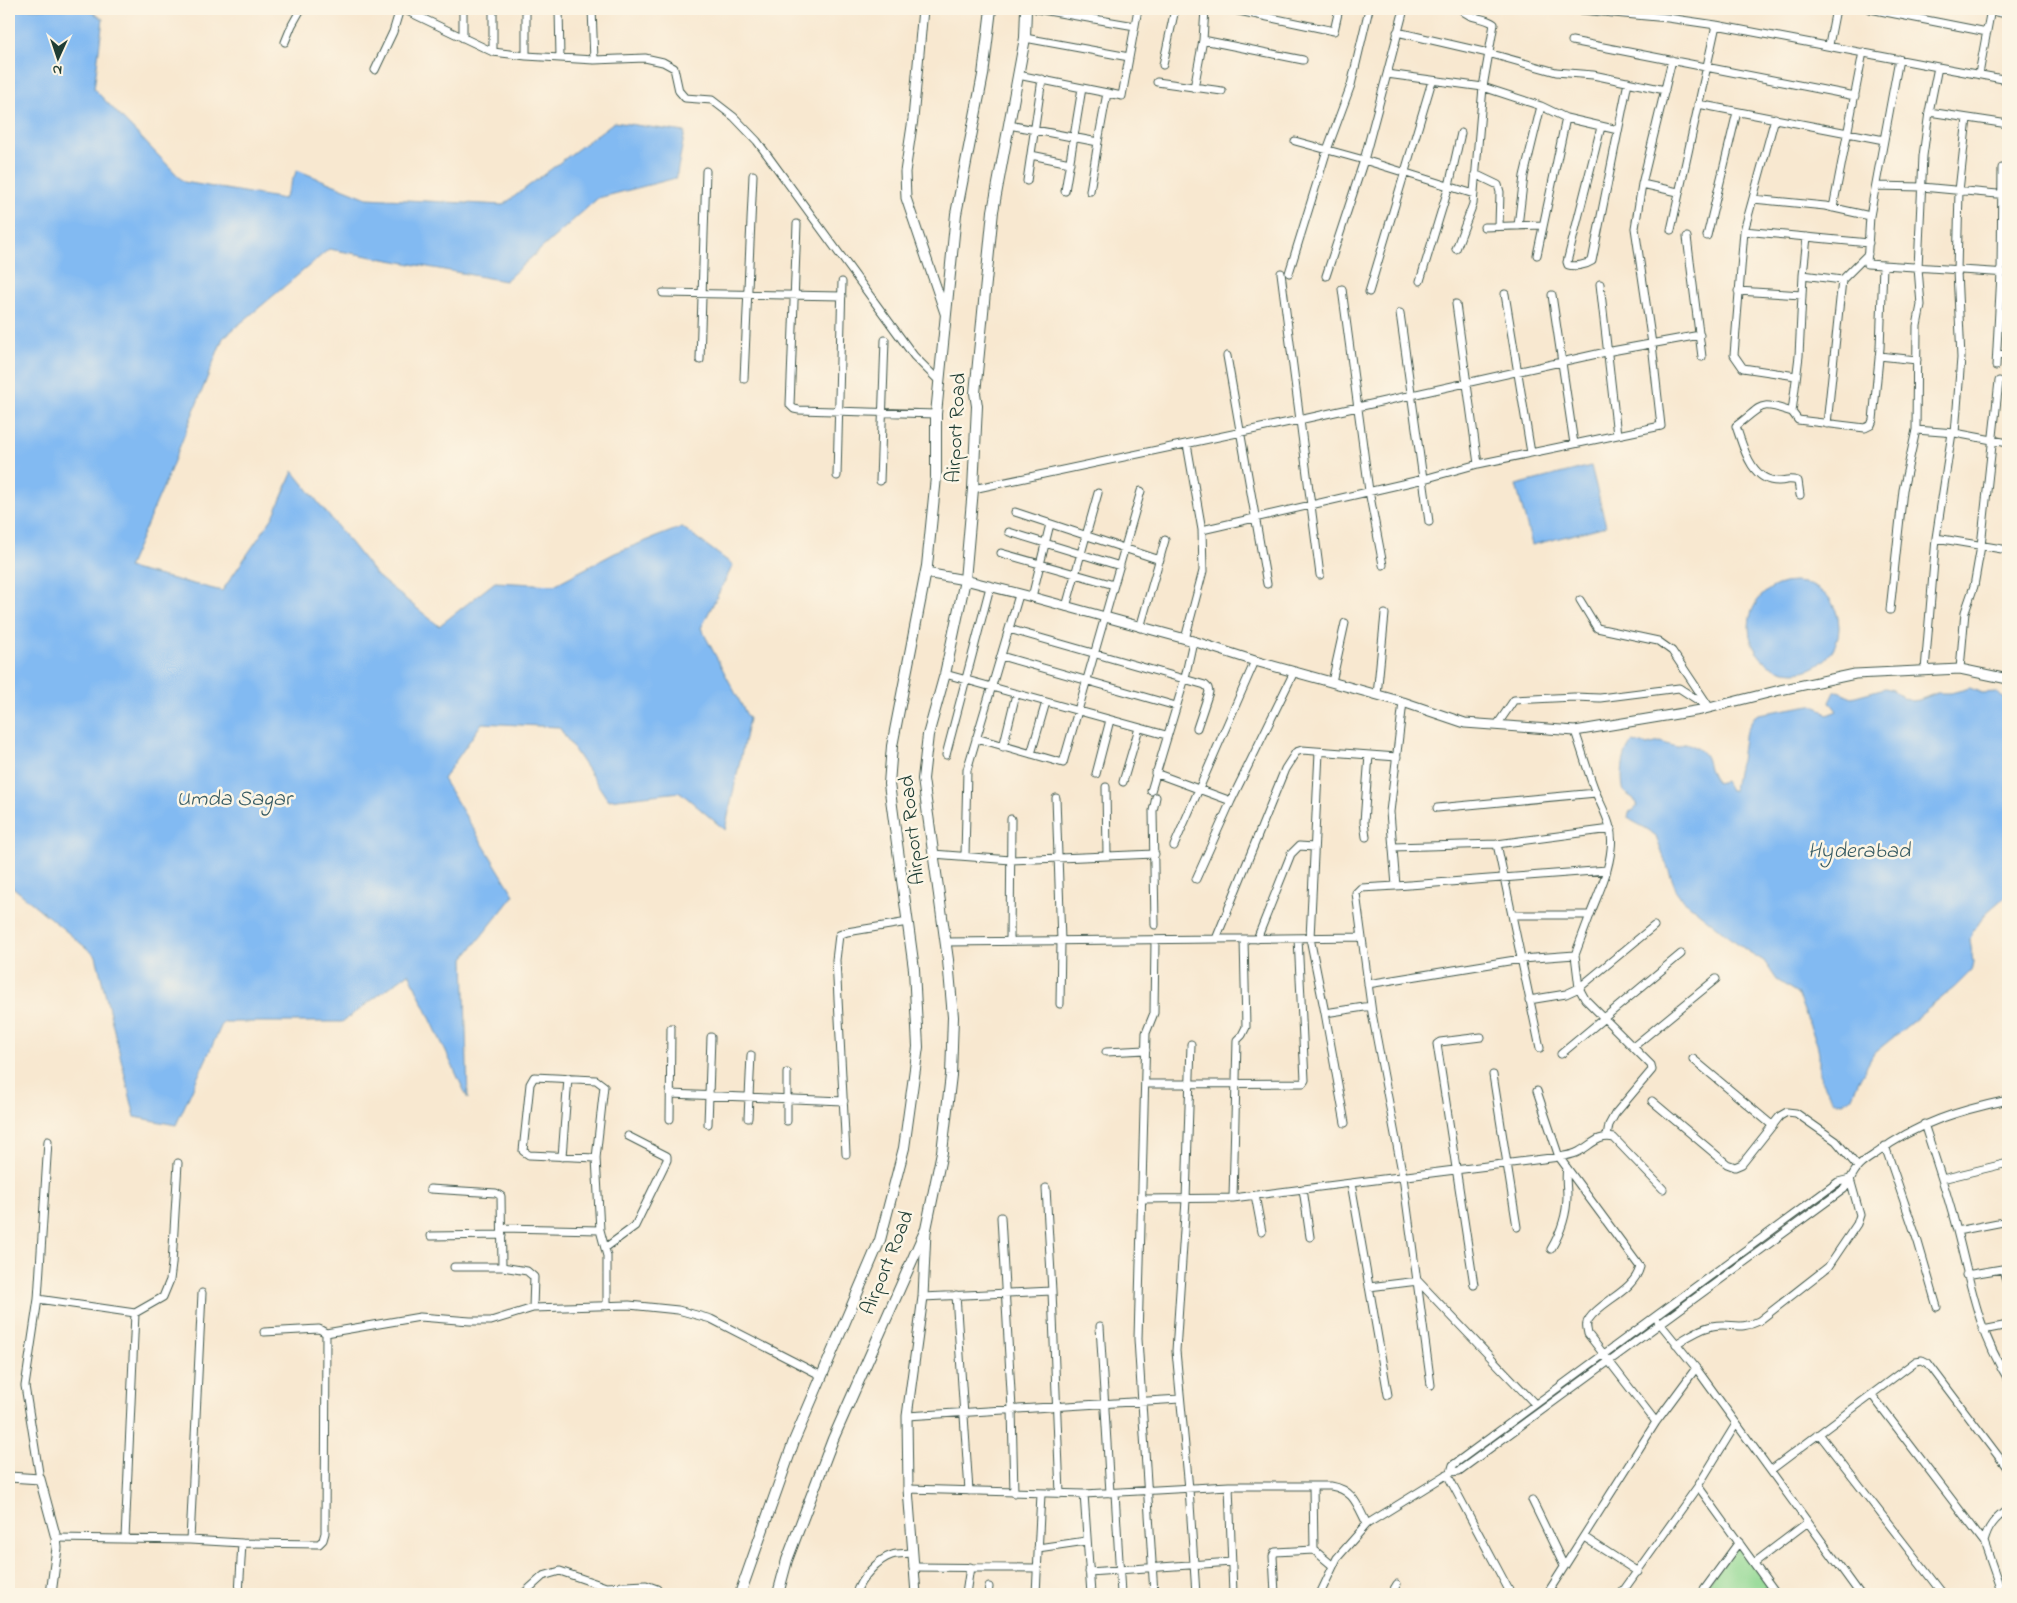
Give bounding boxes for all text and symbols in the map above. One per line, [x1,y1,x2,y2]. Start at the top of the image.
north arrow [32,32,82,82]
text: N [52,59,63,80]
street label: Airport Road [939,372,975,484]
street label: Airport Road [892,774,934,886]
water label: Umda Sagar [176,784,295,816]
water label: Hyderabad [1808,836,1912,868]
street label: Airport Road [853,1206,923,1320]

